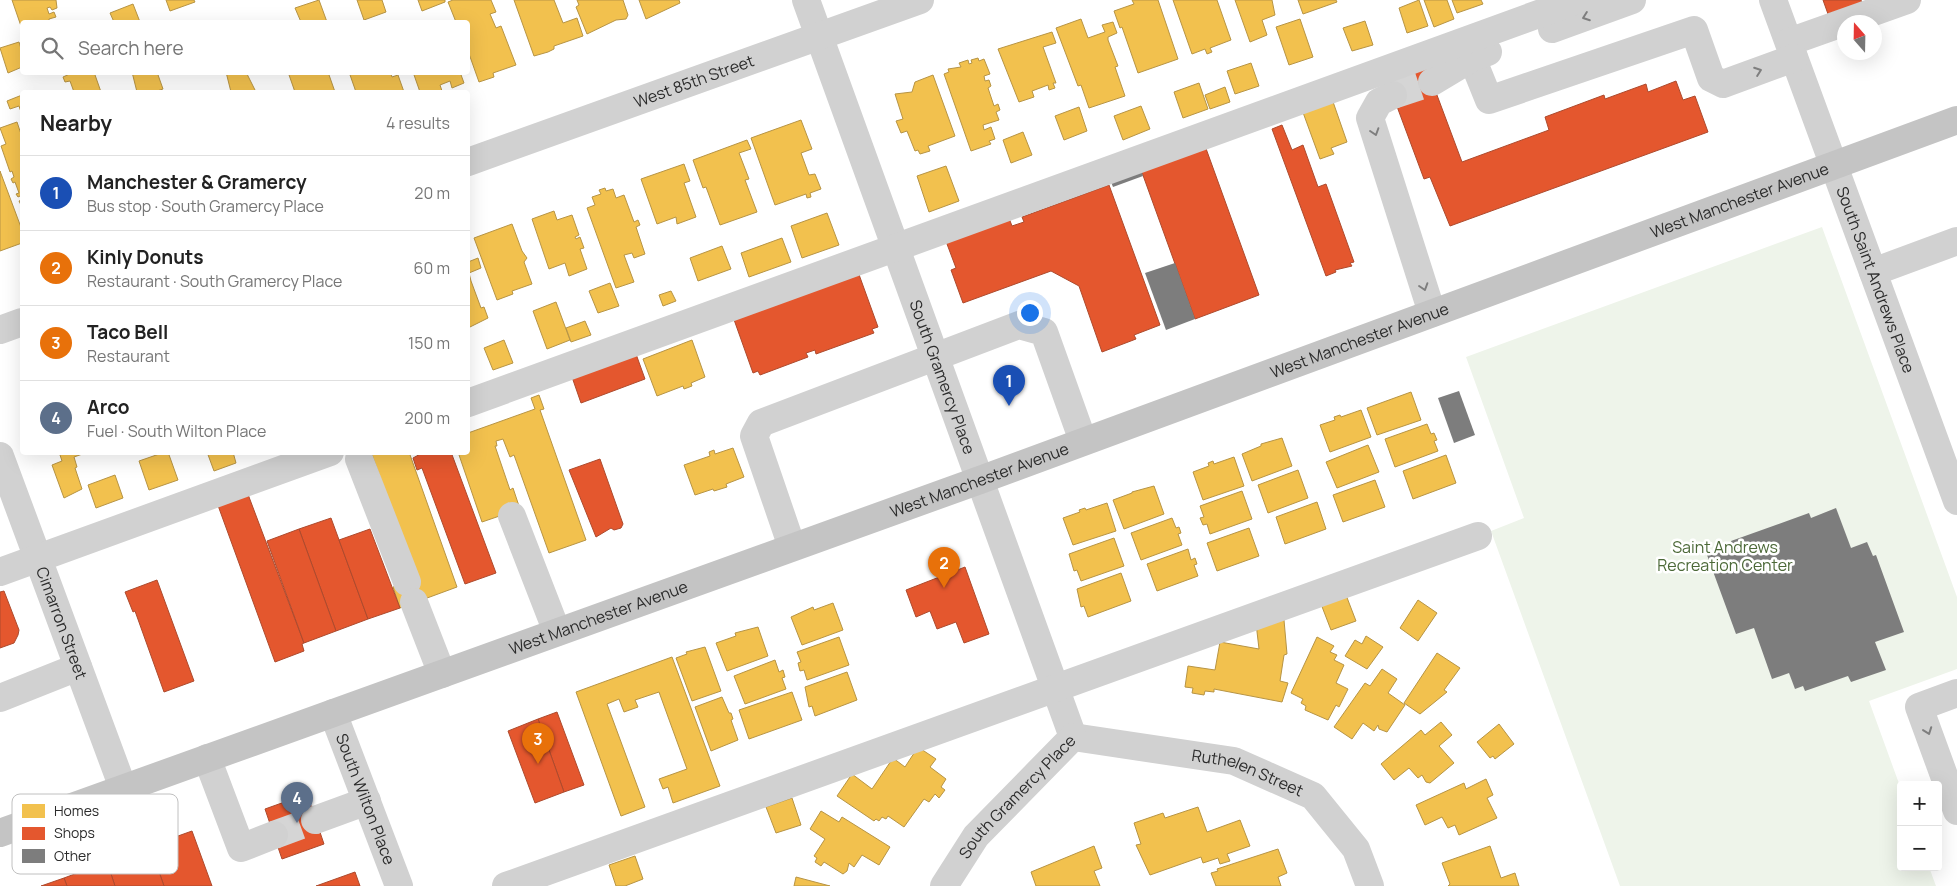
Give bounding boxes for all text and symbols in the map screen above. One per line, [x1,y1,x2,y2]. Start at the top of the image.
one-way arrow [1582,11,1591,21]
north arrow [1837,15,1882,60]
search box [20,20,470,75]
icon: search [38,34,66,62]
text: Search here [78,35,184,61]
street label: West 85th Street [631,49,757,113]
one-way arrow [1754,67,1762,77]
text: Nearby [40,109,112,137]
text: 4 results [386,112,450,134]
one-way arrow [1369,128,1379,136]
street label: West Manchester Avenue [1647,157,1832,243]
text: Manchester & Gramercy [87,169,307,195]
text: 1 [52,182,60,204]
text: 20 m [414,182,450,204]
street label: South Saint Andrews Place [1831,183,1920,376]
text: Bus stop · South Gramercy Place [87,195,324,217]
text: Kinly Donuts [87,244,204,270]
text: 2 [51,257,61,279]
text: 60 m [414,257,450,279]
text: Restaurant · South Gramercy Place [87,270,342,292]
one-way arrow [1418,282,1428,291]
street label: South Gramercy Place [905,297,981,457]
street label: West Manchester Avenue [1267,297,1452,383]
your location [1017,300,1043,326]
text: Taco Bell [87,319,168,345]
text: 3 [51,332,61,354]
text: 150 m [408,332,450,354]
text: Restaurant [87,345,170,367]
pin: 1 [993,365,1025,406]
text: Arco [87,394,130,420]
text: 4 [51,407,61,429]
text: 200 m [405,407,450,429]
text: Fuel · South Wilton Place [87,420,266,442]
street label: West Manchester Avenue [887,437,1072,523]
park label: Saint Andrews Recreation Center [1657,536,1793,576]
pin: 2 [928,547,960,588]
street label: Cimarron Street [31,564,93,682]
street label: West Manchester Avenue [506,575,691,660]
pin: 3 [522,723,554,764]
one-way arrow [1922,726,1932,735]
street label: South Wilton Place [331,730,401,868]
street label: South Gramercy Place [953,730,1080,863]
street label: Ruthelen Street [1190,744,1307,801]
map controls [1897,781,1942,871]
button: + [1897,781,1942,826]
pin: 4 [281,782,313,823]
legend [12,794,178,874]
text: Homes [54,801,99,820]
text: Shops [54,823,95,842]
button: − [1897,826,1942,871]
text: Other [54,846,91,865]

